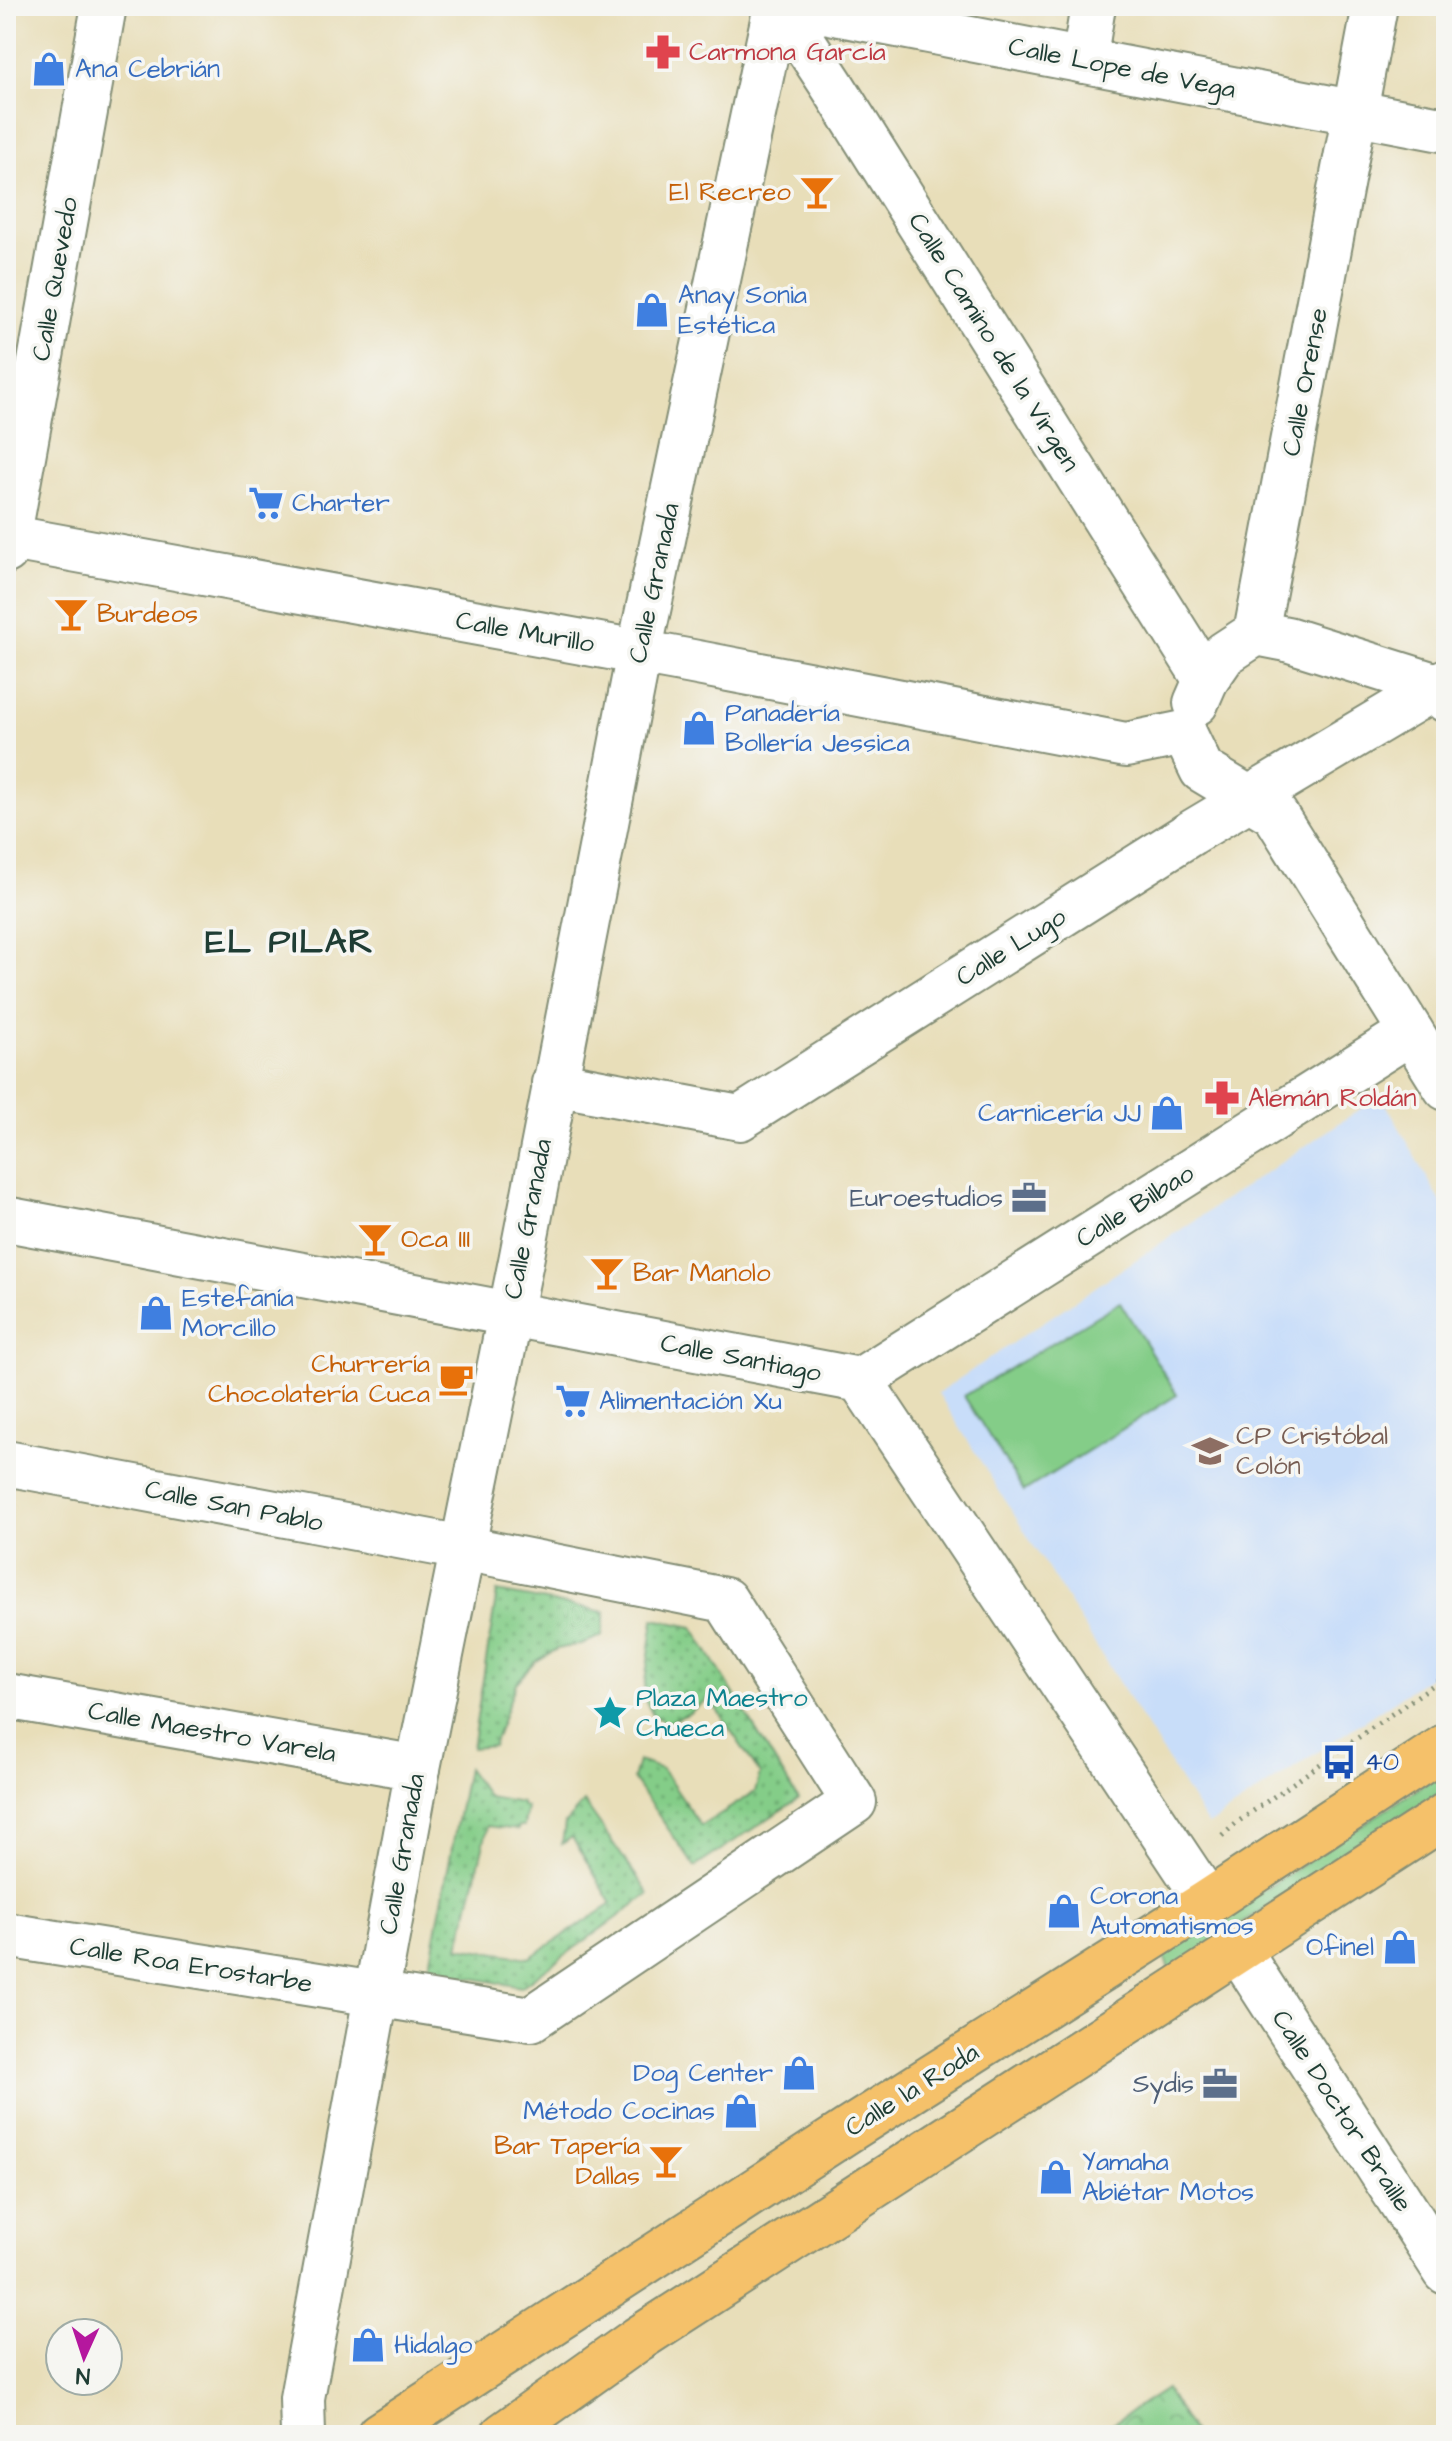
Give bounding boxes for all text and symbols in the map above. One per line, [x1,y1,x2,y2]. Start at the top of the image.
street label: Calle Lope de Vega [1005,28,1239,110]
pharmacy icon: Carmona García [644,33,682,71]
place label: Carmona García [689,34,886,70]
shop icon: Ana Cebrián [30,50,68,88]
place label: Ana Cebrián [75,51,220,87]
bar icon: El Recreo [798,173,836,211]
place label: El Recreo [669,174,791,210]
street label: Calle Quevedo [23,194,87,364]
street label: Calle Camino de la Virgen [898,206,1088,479]
place label: Anay Sonia Estética [678,277,807,343]
shop icon: Anay Sonia Estética [633,291,671,329]
street label: Calle Orense [1273,305,1337,459]
supermarket icon: Charter [247,484,285,522]
place label: Charter [292,485,390,521]
street label: Calle Granada [619,500,689,666]
bar icon: Burdeos [52,595,90,633]
place label: Burdeos [97,596,198,632]
street label: Calle Murillo [453,602,597,662]
place label: Panadería Bollería Jessica [725,695,910,761]
shop icon: Panadería Bollería Jessica [680,709,718,747]
street label: Calle Lugo [949,899,1074,997]
district label: EL PILAR [205,918,375,966]
pharmacy icon: Alemán Roldán [1203,1079,1241,1117]
place label: Alemán Roldán [1248,1080,1417,1116]
shop icon: Carnicería JJ [1148,1094,1186,1132]
place label: Carnicería JJ [978,1095,1141,1131]
street label: Calle Granada [495,1136,561,1302]
street label: Calle Bilbao [1069,1155,1201,1257]
office icon: Euroestudios [1010,1179,1048,1217]
place label: Euroestudios [850,1180,1003,1216]
bar icon: Oca III [356,1220,394,1258]
place label: Oca III [401,1221,470,1257]
bar icon: Bar Manolo [588,1254,626,1292]
place label: Bar Manolo [633,1255,771,1291]
place label: Estefanía Morcillo [182,1280,294,1346]
shop icon: Estefanía Morcillo [137,1294,175,1332]
street label: Calle Santiago [657,1325,825,1393]
place label: Churrería Chocolatería Cuca [208,1346,430,1412]
cafe icon: Churrería Chocolatería Cuca [437,1360,475,1398]
supermarket icon: Alimentación Xu [554,1382,592,1420]
place label: Alimentación Xu [599,1383,782,1419]
place label: CP Cristóbal Colón [1236,1418,1388,1484]
school or university icon: CP Cristóbal Colón [1191,1432,1229,1470]
street label: Calle San Pablo [142,1471,327,1541]
place label: Plaza Maestro Chueca [636,1680,808,1746]
street label: Calle Maestro Varela [85,1692,339,1772]
place icon: Plaza Maestro Chueca [591,1694,629,1732]
bus stop icon: 40 [1320,1743,1358,1781]
place label: 40 [1365,1744,1399,1780]
street label: Calle Granada [370,1771,434,1937]
place label: Corona Automatismos [1090,1878,1254,1944]
shop icon: Corona Automatismos [1045,1892,1083,1930]
street label: Calle Roa Erostarbe [67,1928,315,2002]
shop icon: Ofinel [1381,1928,1419,1966]
place label: Ofinel [1306,1929,1374,1965]
street label: Calle Doctor Braille [1263,2003,1421,2219]
street label: Calle la Roda [838,2035,986,2145]
shop icon: Dog Center [780,2054,818,2092]
place label: Dog Center [633,2055,773,2093]
office icon: Sydis [1201,2065,1239,2103]
place label: Sydis [1133,2066,1194,2104]
shop icon: Método Cocinas [722,2092,760,2130]
place label: Método Cocinas [523,2093,715,2129]
place label: Bar Tapería Dallas [494,2128,640,2194]
bar icon: Bar Tapería Dallas [647,2142,685,2180]
place label: Yamaha Abiétar Motos [1082,2144,1254,2210]
shop icon: Yamaha Abiétar Motos [1037,2158,1075,2196]
north arrow [44,2317,124,2397]
shop icon: Hidalgo [349,2326,387,2364]
place label: Hidalgo [394,2327,473,2365]
text: N [75,2360,91,2391]

